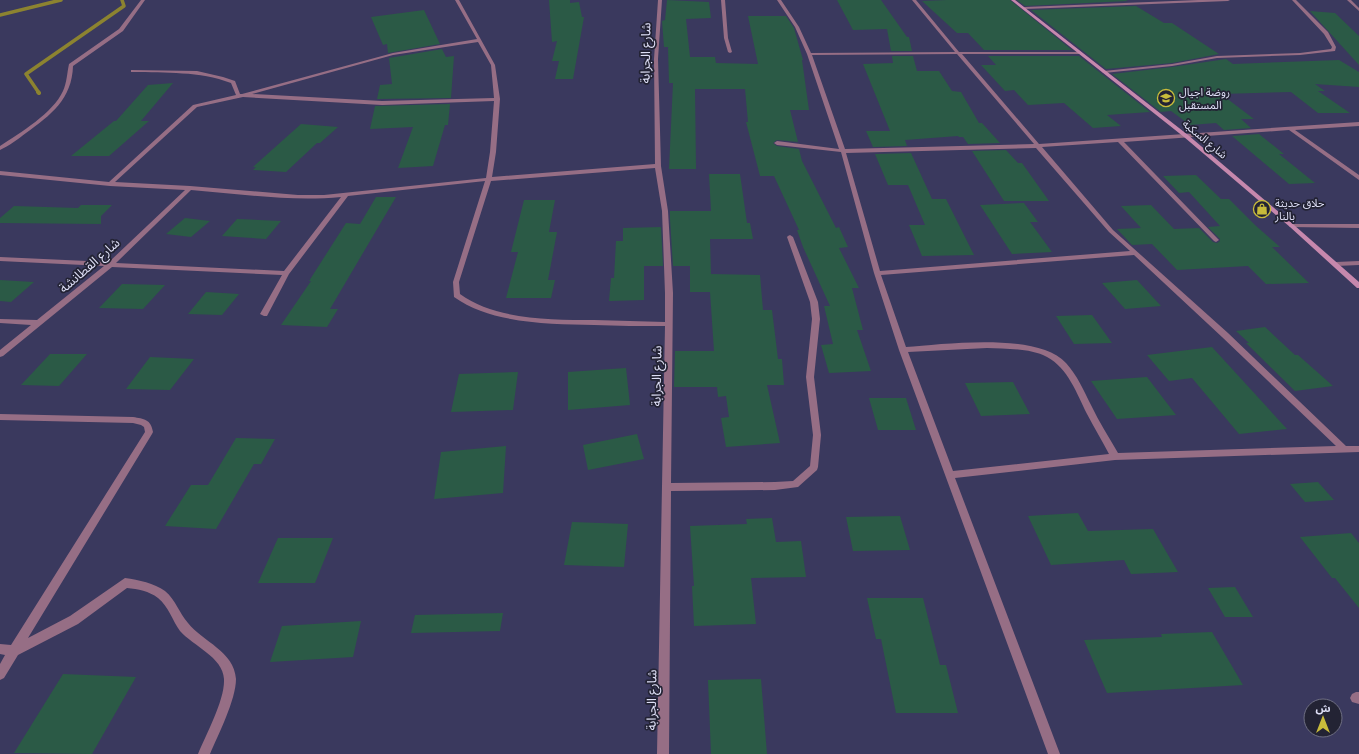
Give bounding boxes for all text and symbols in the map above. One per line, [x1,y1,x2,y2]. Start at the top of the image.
street label: شارع الجرابة [637,22,657,84]
place label: روضة اجيال المستقبل [1179,86,1230,112]
school or university icon: روضة اجيال المستقبل [1156,88,1176,108]
street label: شارع السكبة [1179,117,1230,163]
place label: حلاق حديثة بالنار [1274,197,1325,223]
shop icon: حلاق حديثة بالنار [1252,199,1272,219]
street label: شارع القطانشة [56,235,125,298]
street label: شارع الجرابة [648,345,668,407]
street label: شارع الجرابة [643,669,663,731]
north arrow [1303,698,1343,738]
text: ش [1315,702,1331,715]

